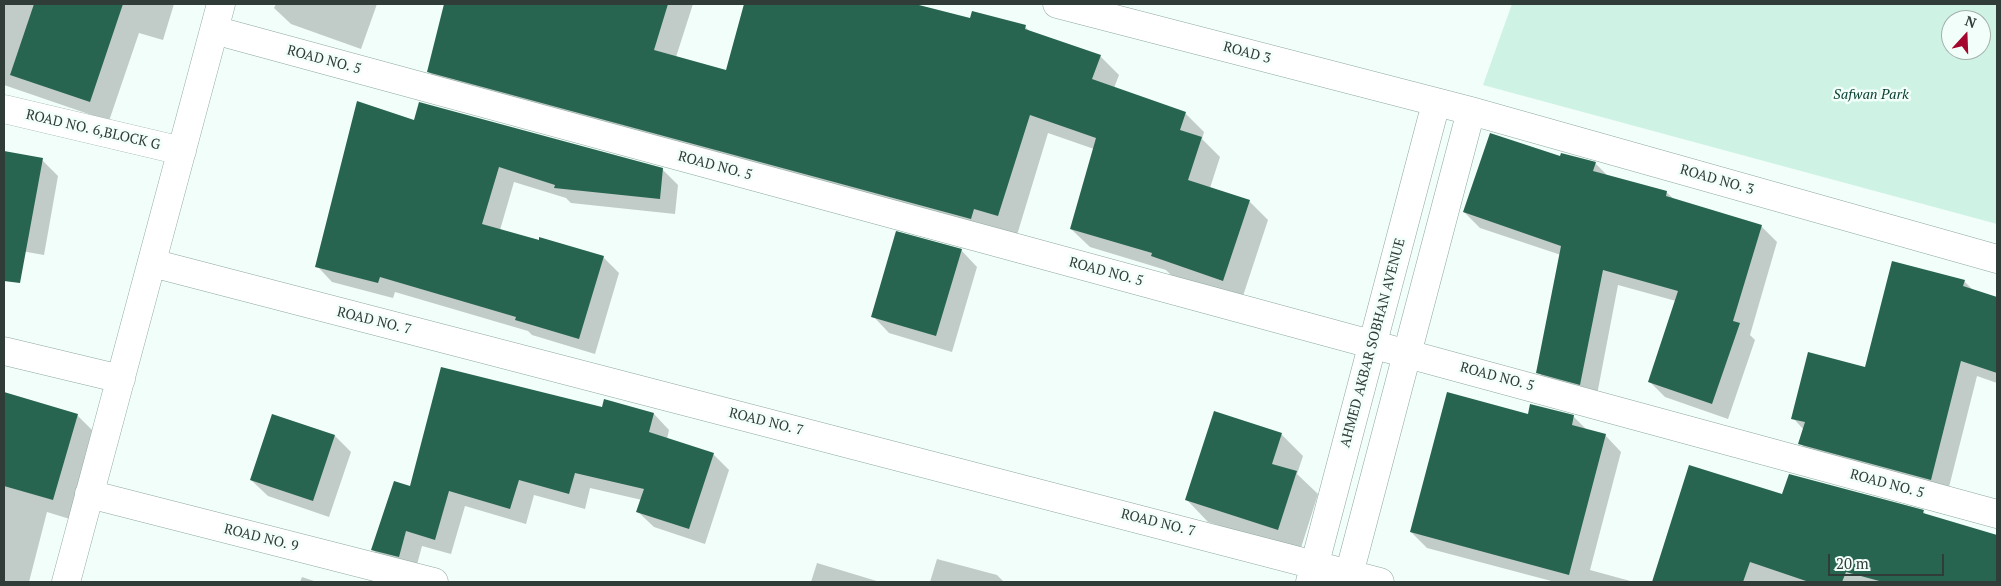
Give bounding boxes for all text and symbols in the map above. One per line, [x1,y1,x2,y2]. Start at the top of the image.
north arrow [1941,10,1991,60]
text: N [1963,11,1979,32]
street label: ROAD 3 [1221,39,1273,67]
street label: ROAD NO. 5 [285,42,363,78]
park label: Safwan Park [1833,87,1909,103]
street label: ROAD NO. 6,BLOCK G [24,106,162,154]
street label: ROAD NO. 5 [676,148,754,184]
street label: ROAD NO. 3 [1678,161,1756,199]
street label: AHMED AKBAR SOBHAN AVENUE [1337,237,1409,449]
street label: ROAD NO. 5 [1067,254,1145,290]
street label: ROAD NO. 7 [335,304,413,338]
street label: ROAD NO. 5 [1458,359,1536,395]
street label: ROAD NO. 7 [727,405,805,439]
street label: ROAD NO. 5 [1848,466,1926,502]
street label: ROAD NO. 7 [1119,506,1197,540]
street label: ROAD NO. 9 [222,521,300,555]
scale bar [1831,544,1947,576]
text: 20 m [1836,553,1869,573]

